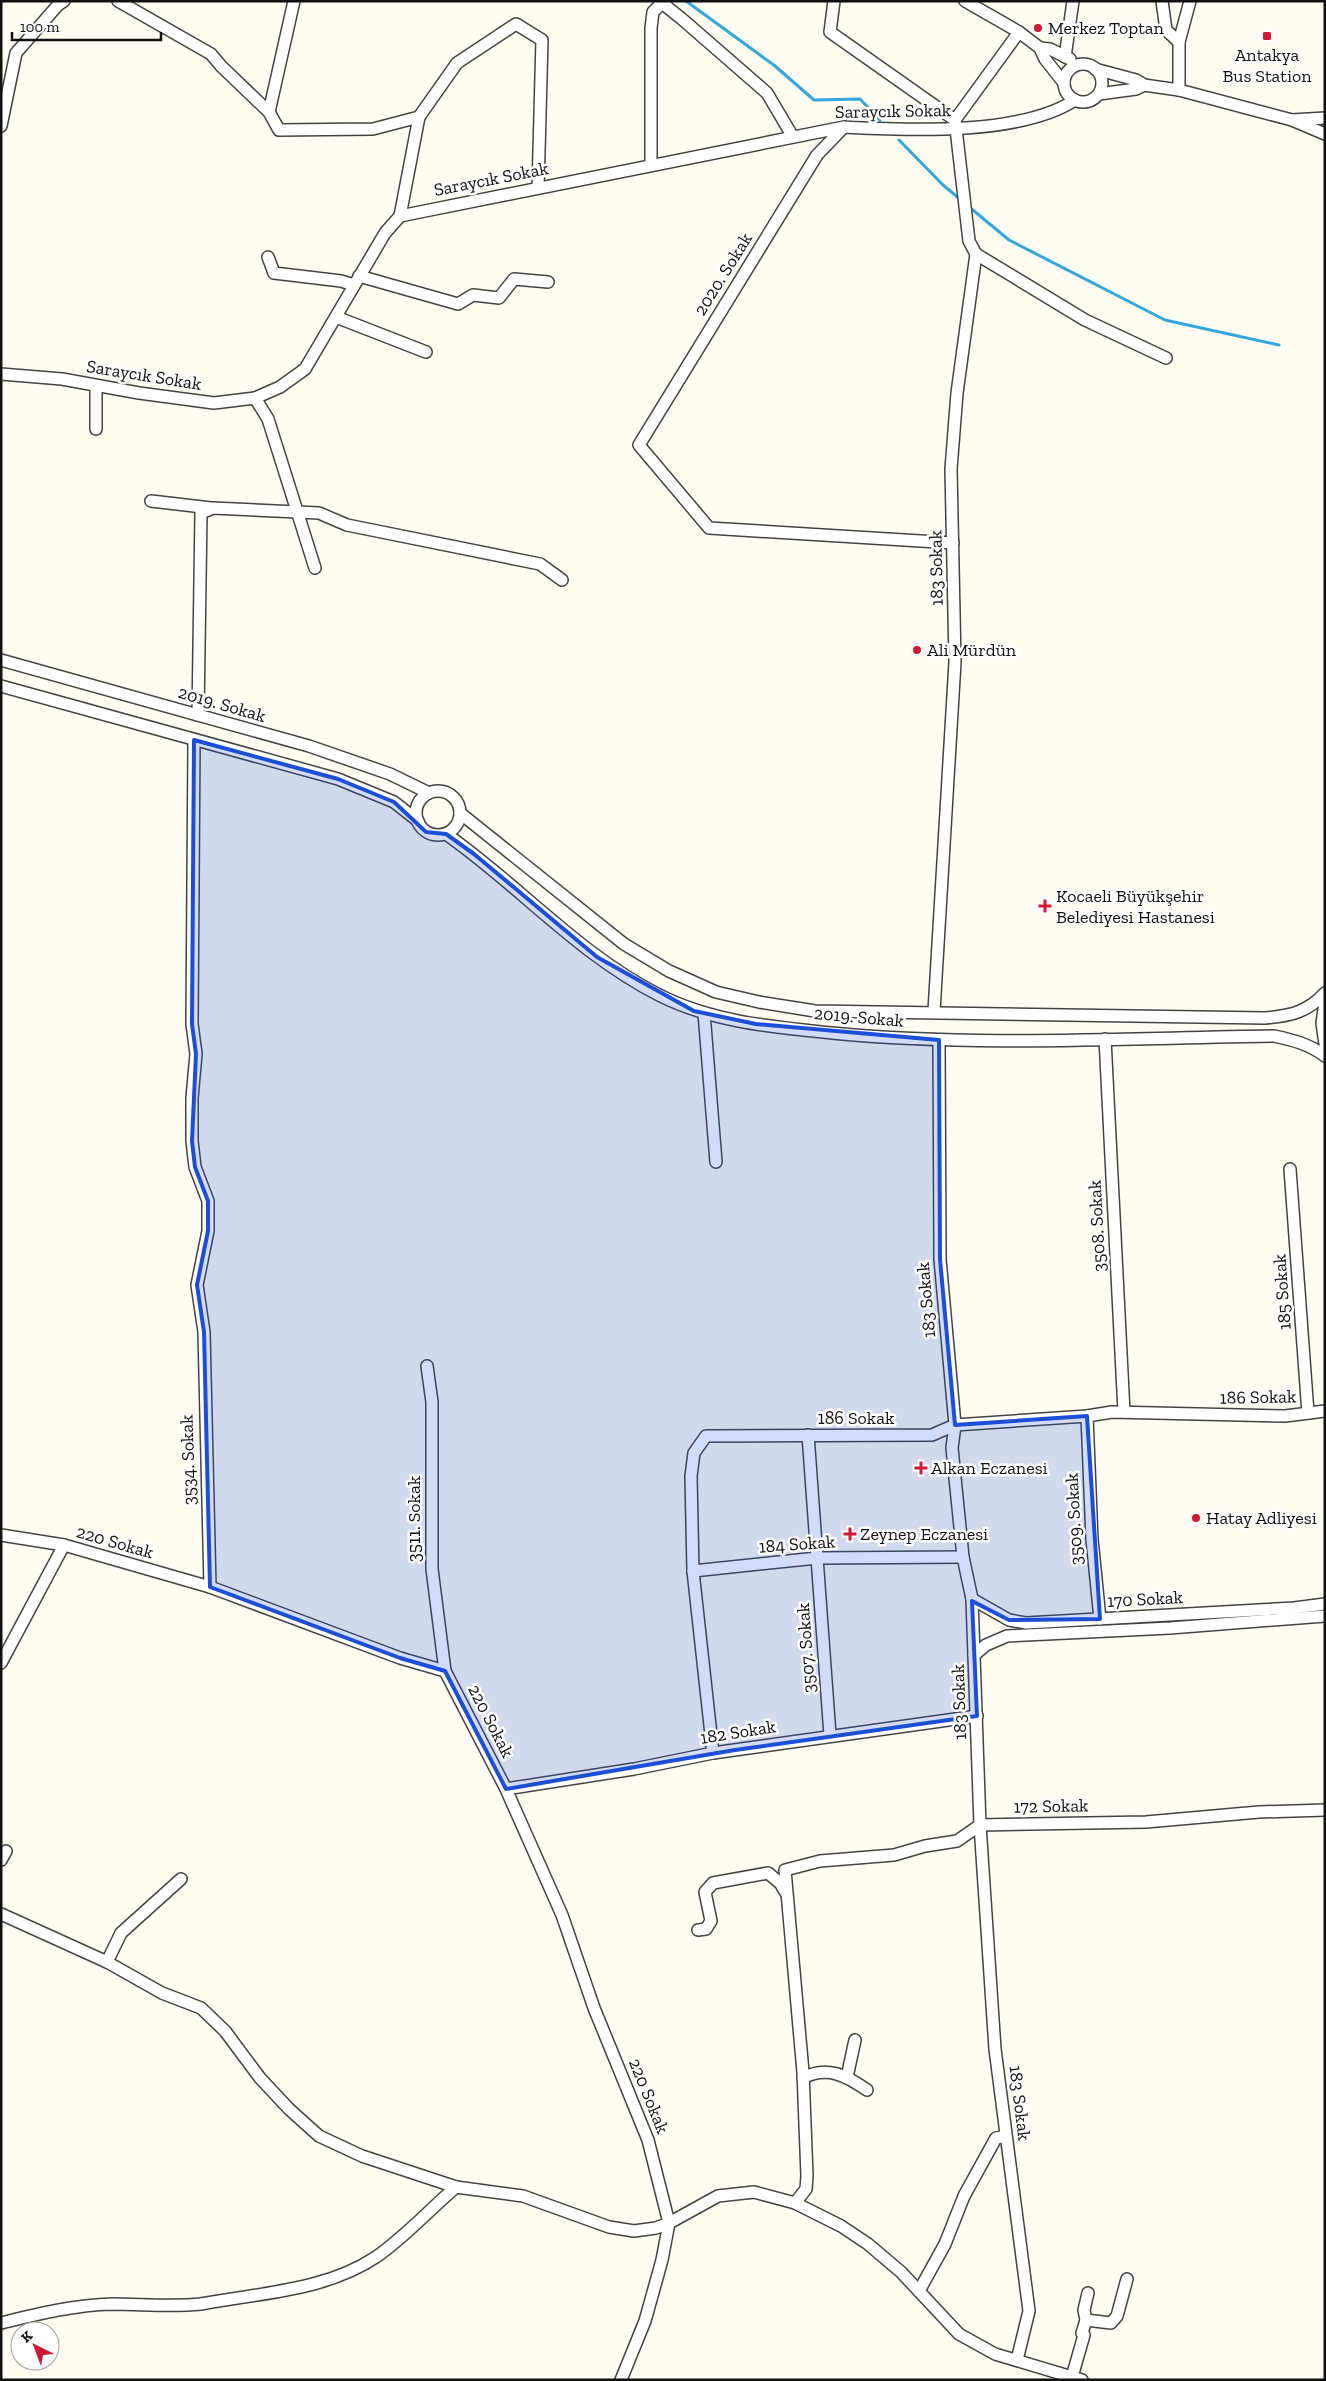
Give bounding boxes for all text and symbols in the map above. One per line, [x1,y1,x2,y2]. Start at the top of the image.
scale bar [12,10,161,42]
place label: Merkez Toptan [1048,17,1165,39]
text: 100 m [20,18,59,36]
marker: Merkez Toptan [1032,22,1044,34]
marker: Antakya Bus Station [1261,30,1273,42]
place label: Antakya Bus Station [1222,44,1312,87]
street label: Saraycık Sokak [835,99,952,123]
street label: Saraycık Sokak [432,157,551,201]
street label: 2020. Sokak [689,228,757,319]
street label: Saraycık Sokak [85,355,204,395]
street label: 183 Sokak [924,529,948,606]
place label: Ali Mürdün [927,639,1017,661]
marker: Ali Mürdün [911,644,923,656]
street label: 2019. Sokak [176,681,269,727]
place label: Kocaeli Büyükşehir Belediyesi Hastanesi [1056,885,1215,928]
marker: Kocaeli Büyükşehir Belediyesi Hastanesi [1038,899,1052,913]
street label: 2019. Sokak [813,1002,906,1032]
street label: 3508. Sokak [1084,1179,1110,1273]
street label: 185 Sokak [1268,1253,1296,1331]
street label: 183 Sokak [912,1261,940,1339]
street label: 186 Sokak [1220,1385,1297,1409]
street label: 186 Sokak [818,1407,895,1429]
street label: 3534. Sokak [175,1414,201,1506]
place label: Alkan Eczanesi [931,1457,1048,1479]
marker: Alkan Eczanesi [915,1462,927,1474]
street label: 3509. Sokak [1061,1472,1087,1566]
street label: 3511. Sokak [403,1475,425,1562]
place label: Hatay Adliyesi [1206,1507,1317,1529]
marker: Hatay Adliyesi [1190,1512,1202,1524]
street label: 220 Sokak [74,1521,157,1564]
place label: Zeynep Eczanesi [860,1523,988,1545]
marker: Zeynep Eczanesi [844,1528,856,1540]
street label: 184 Sokak [758,1530,837,1558]
street label: 170 Sokak [1107,1586,1184,1612]
street label: 3507. Sokak [792,1602,820,1694]
street label: 183 Sokak [947,1663,971,1740]
street label: 220 Sokak [463,1681,519,1762]
street label: 182 Sokak [699,1715,778,1749]
street label: 172 Sokak [1013,1794,1089,1818]
street label: 220 Sokak [624,2055,674,2137]
street label: 183 Sokak [1004,2064,1036,2143]
north arrow [10,2321,60,2371]
text: K [17,2327,36,2346]

